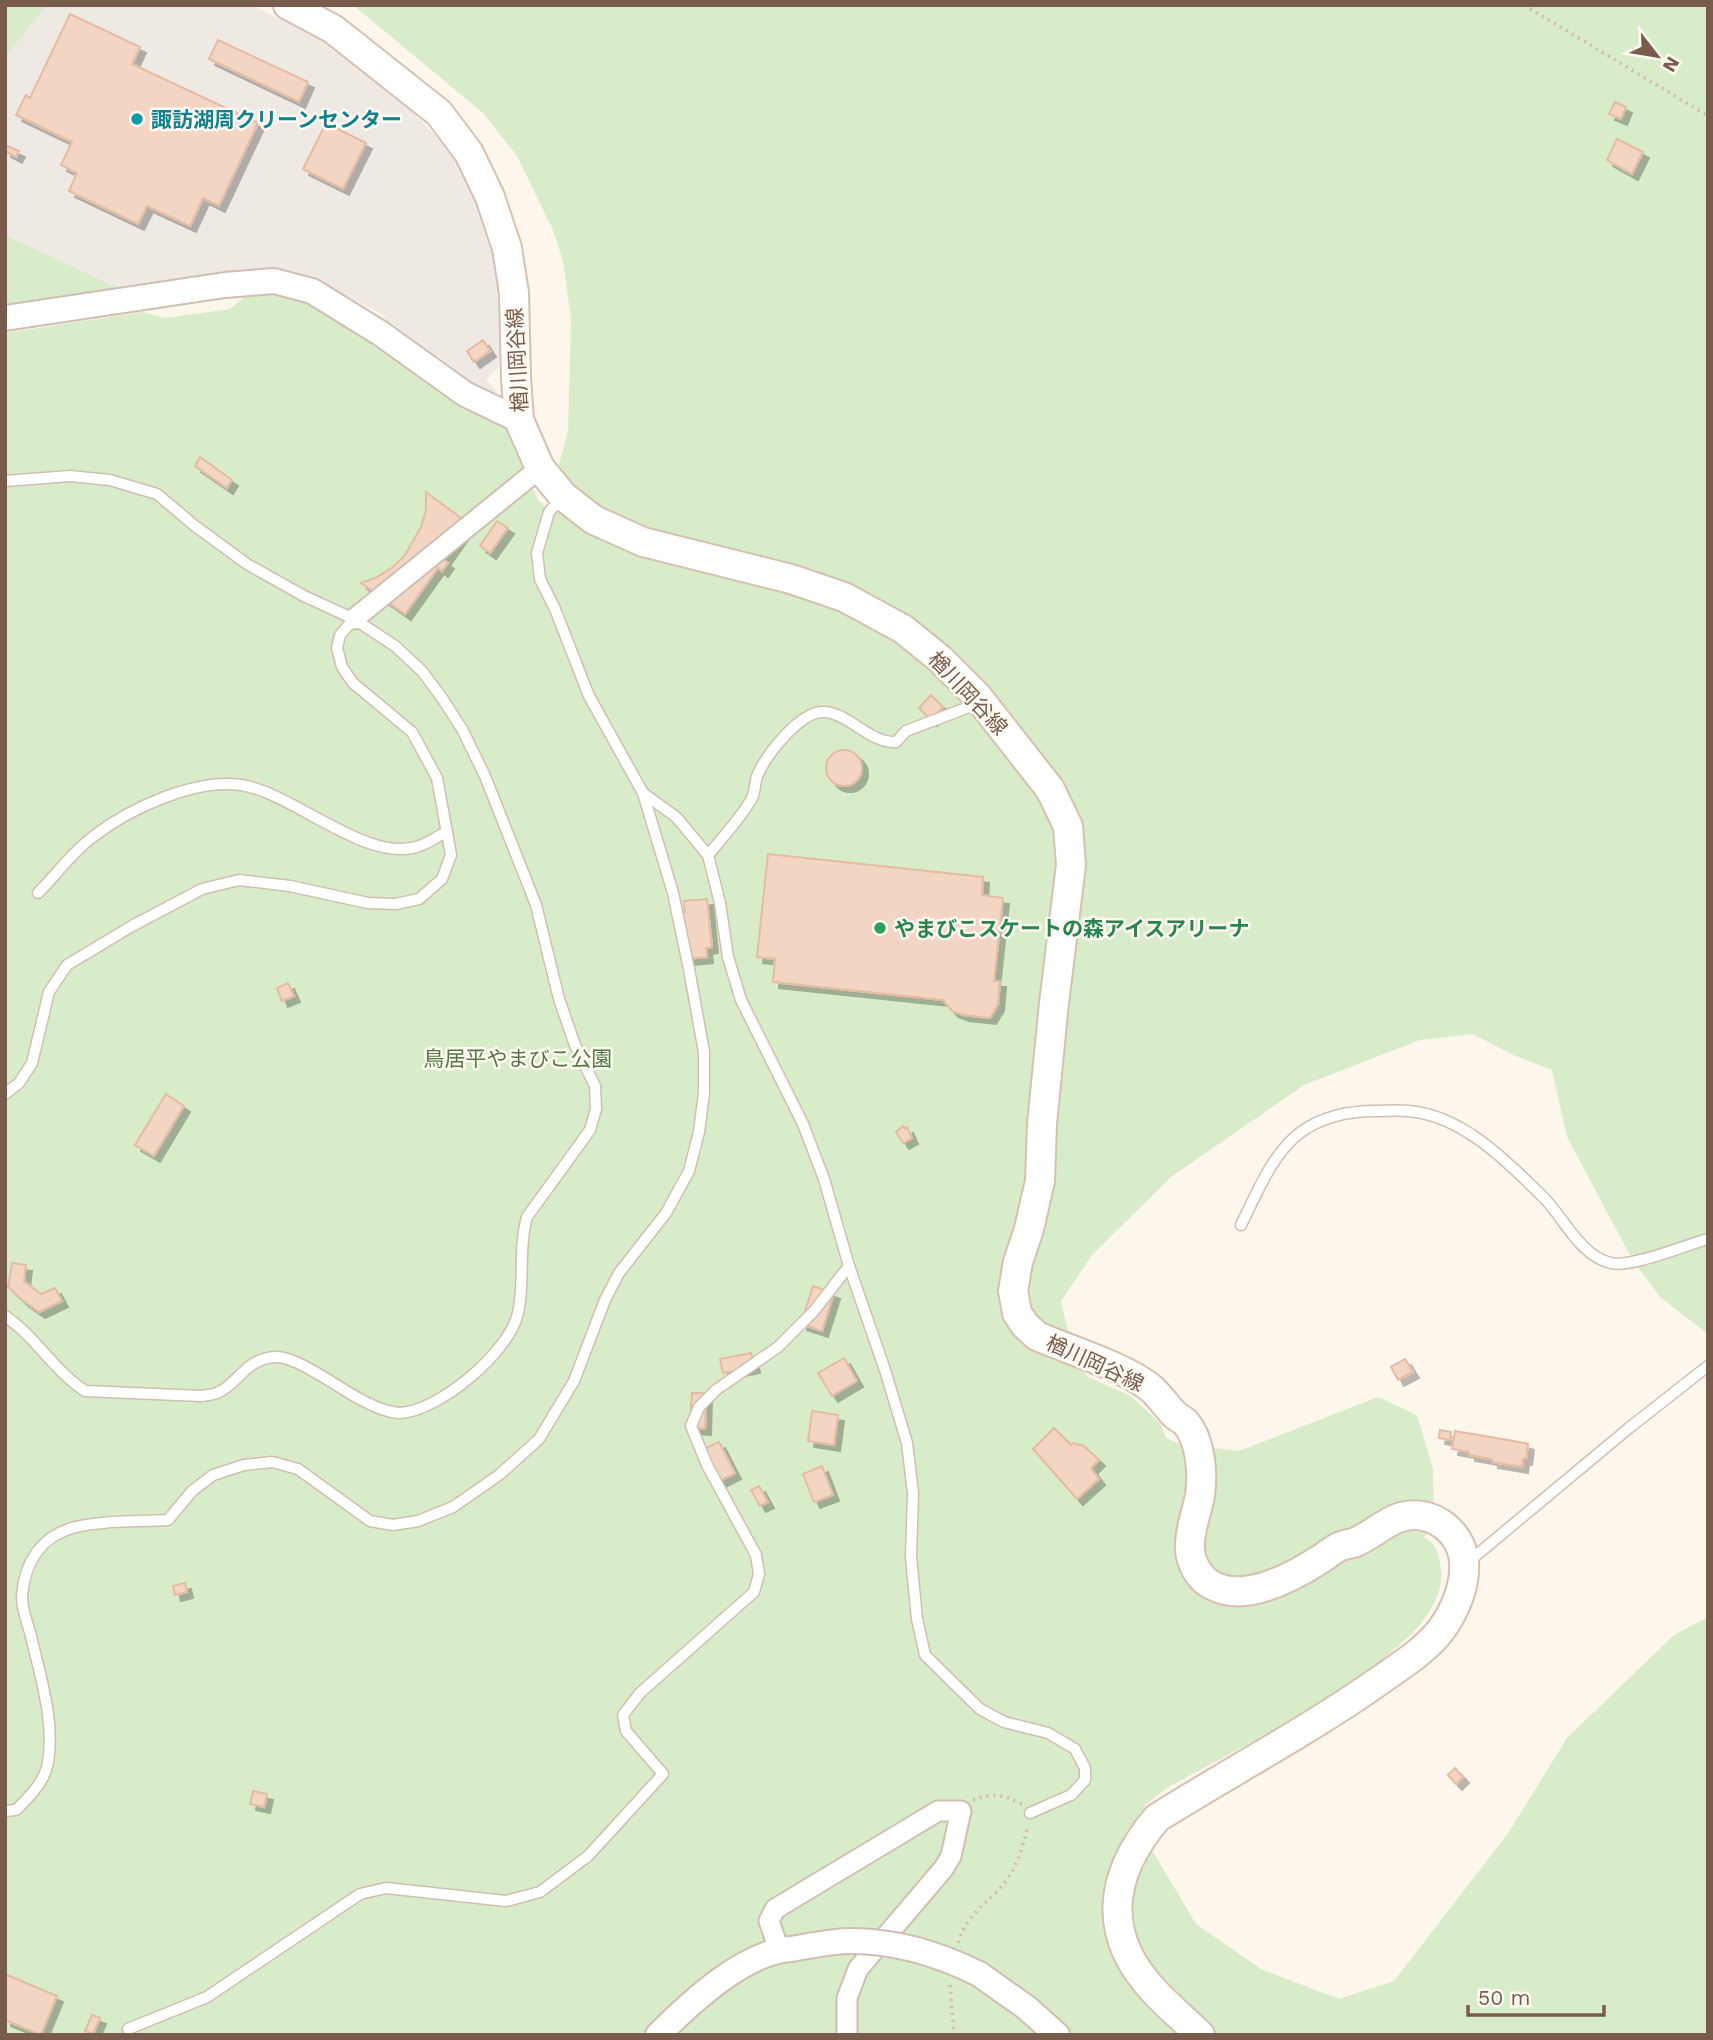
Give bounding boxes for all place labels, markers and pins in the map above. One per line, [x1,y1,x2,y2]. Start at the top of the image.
place label: 諏訪湖周クリーンセンター [151,107,402,132]
marker: 諏訪湖周クリーンセンター [129,111,145,127]
place label: やまびこスケートの森アイスアリーナ [894,916,1249,941]
marker: やまびこスケートの森アイスアリーナ [872,920,888,936]

